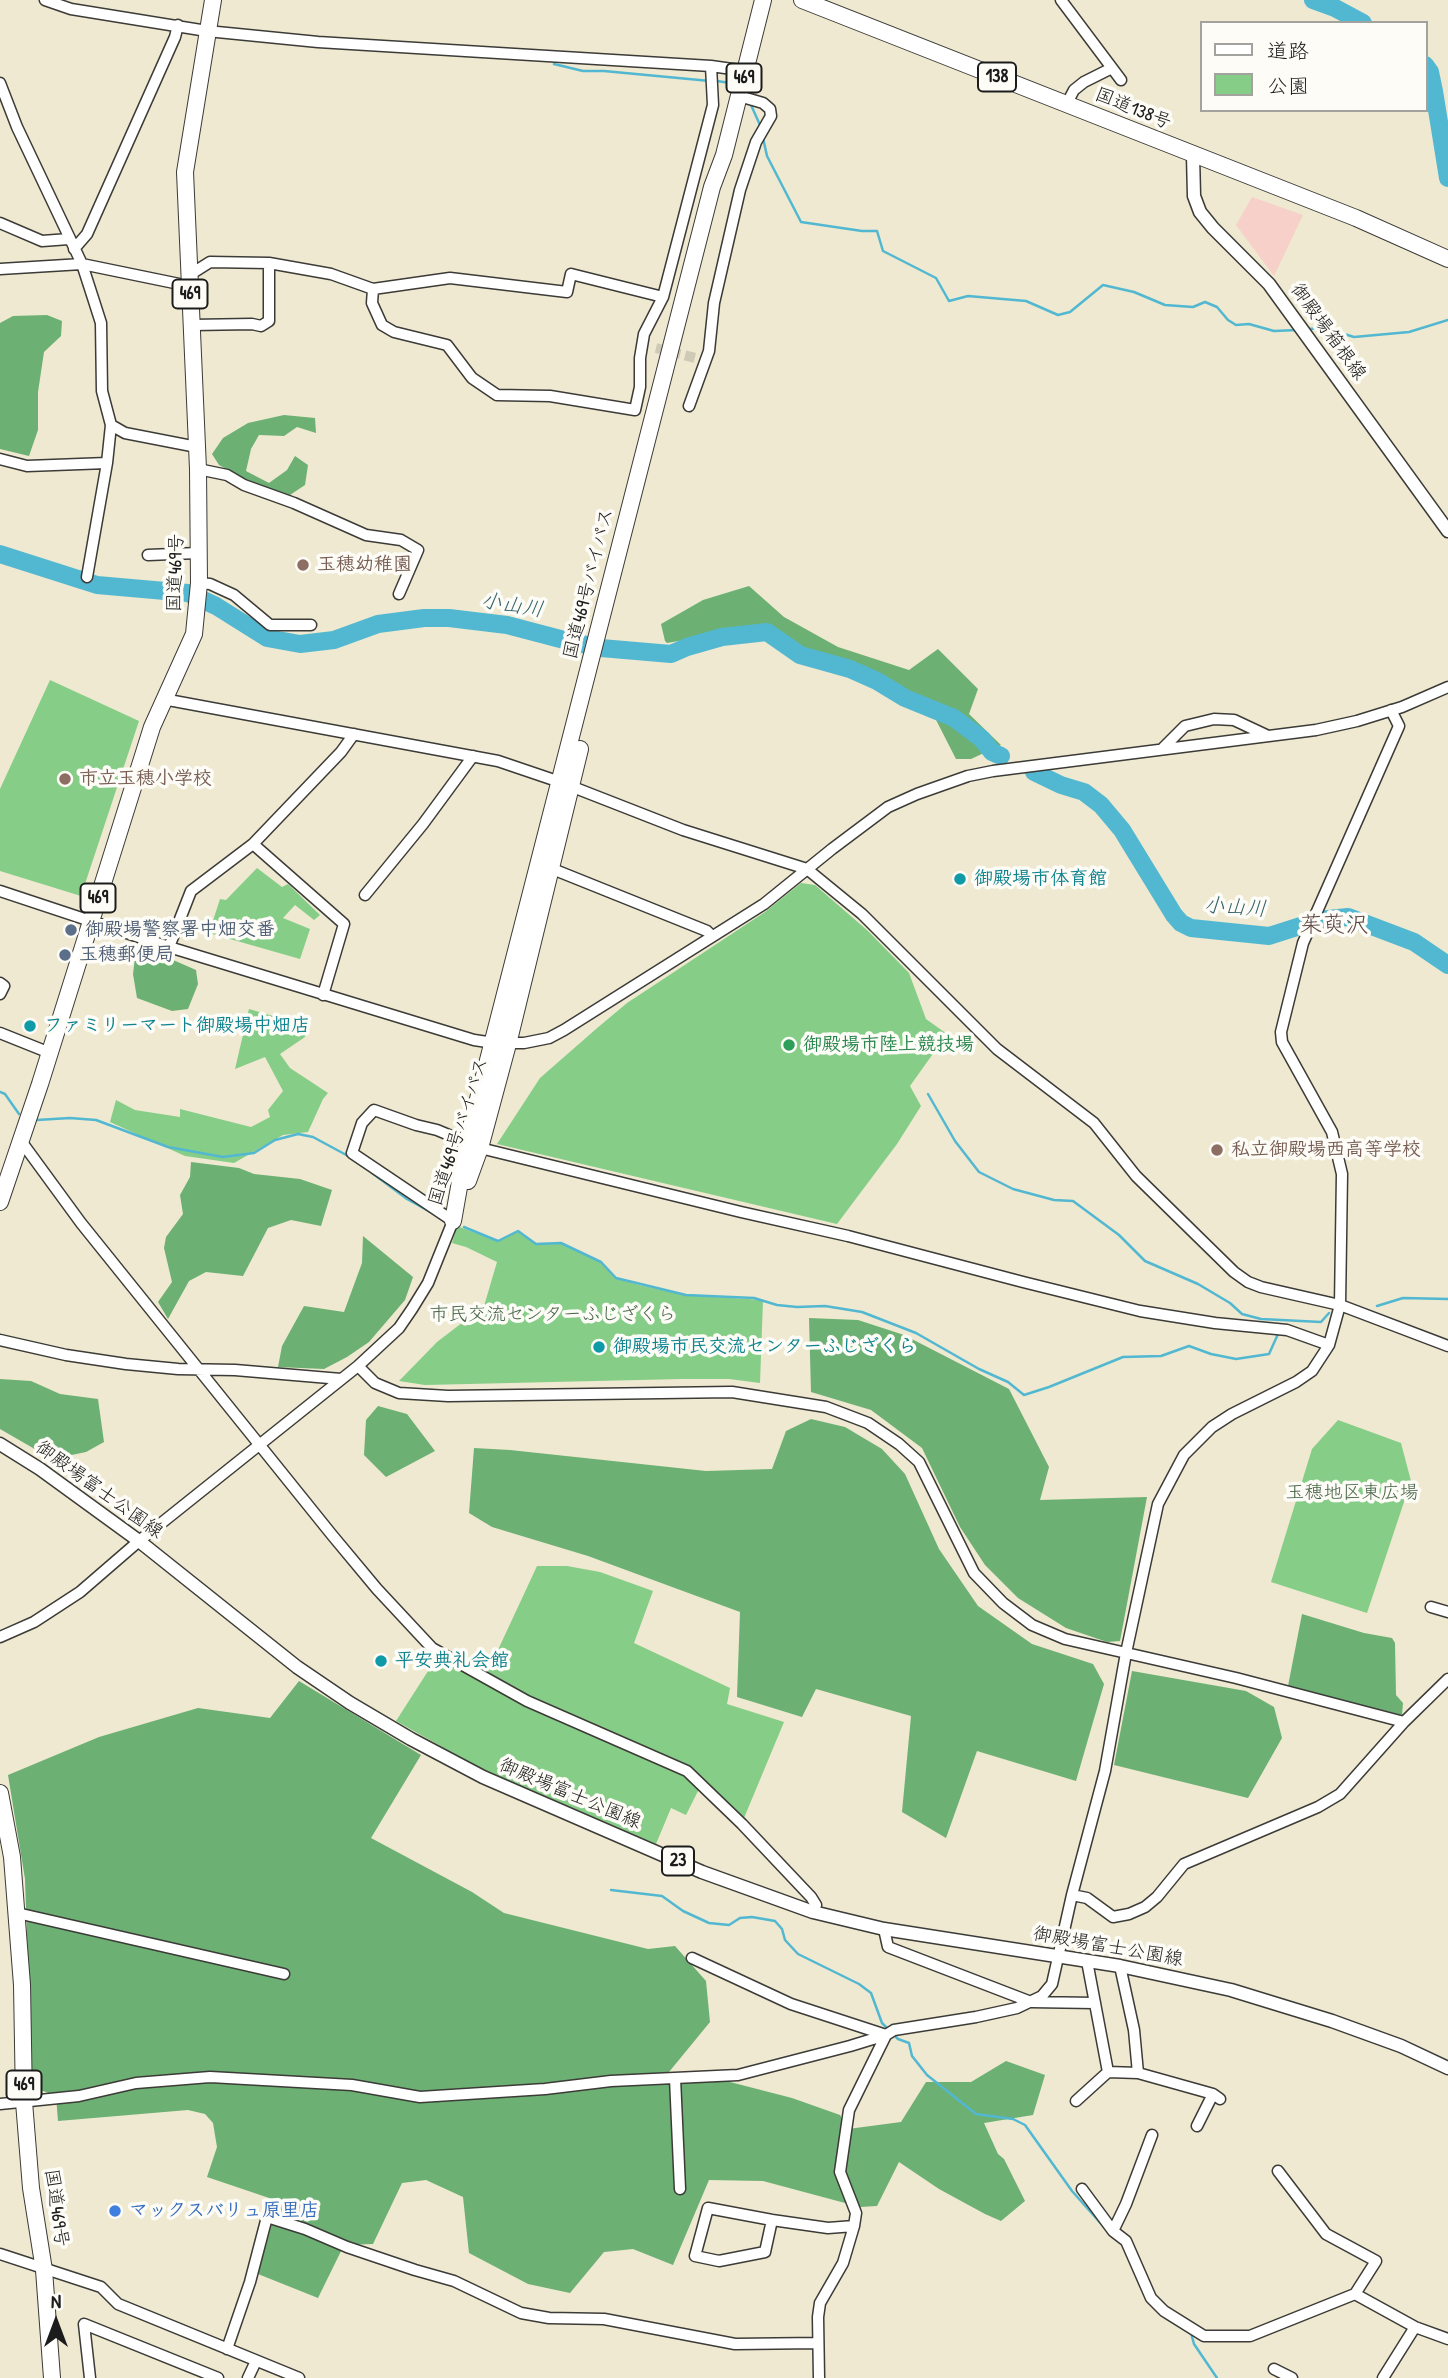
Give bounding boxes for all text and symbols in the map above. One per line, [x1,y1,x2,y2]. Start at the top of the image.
legend [1200,21,1427,112]
text: 道路 [1267,36,1309,65]
road number: 138 [978,62,1016,92]
road number: 469 [726,64,762,92]
text: 公園 [1267,71,1309,100]
street label: 国道138号 [1091,83,1175,135]
street label: 御殿場箱根線 [1285,279,1371,385]
road number: 469 [172,280,208,308]
street label: 国道469号バイパス [559,506,619,662]
street label: 国道469号 [163,533,189,613]
place label: 玉穂幼稚園 [317,554,412,576]
marker: 玉穂幼稚園 [295,557,311,573]
water label: 小山川 [479,589,545,623]
place label: 市立玉穂小学校 [79,768,212,790]
marker: 市立玉穂小学校 [57,771,73,787]
place label: 御殿場市体育館 [974,868,1107,890]
marker: 御殿場市体育館 [952,871,968,887]
road number: 469 [80,884,116,912]
water label: 小山川 [1203,893,1267,923]
district label: 茱萸沢 [1300,912,1368,940]
place label: 御殿場警察署中畑交番 [85,919,275,941]
marker: 御殿場警察署中畑交番 [63,922,79,938]
place label: 玉穂郵便局 [79,944,174,966]
marker: 玉穂郵便局 [57,947,73,963]
place label: ファミリーマート御殿場中畑店 [44,1015,310,1037]
marker: ファミリーマート御殿場中畑店 [22,1018,38,1034]
place label: 御殿場市陸上競技場 [803,1034,974,1056]
marker: 御殿場市陸上競技場 [781,1037,797,1053]
street label: 国道469号バイパス [424,1055,494,1209]
place label: 私立御殿場西高等学校 [1231,1139,1421,1161]
marker: 私立御殿場西高等学校 [1209,1142,1225,1158]
park label: 市民交流センターふじざくら [430,1304,676,1326]
place label: 御殿場市民交流センターふじざくら [613,1336,917,1358]
marker: 御殿場市民交流センターふじざくら [591,1339,607,1355]
street label: 御殿場富士公園線 [31,1436,167,1544]
park label: 玉穂地区東広場 [1286,1482,1418,1504]
place label: 平安典礼会館 [395,1650,509,1672]
marker: 平安典礼会館 [373,1653,389,1669]
street label: 御殿場富士公園線 [496,1754,644,1834]
road number: 23 [662,1846,694,1875]
street label: 御殿場富士公園線 [1031,1923,1185,1971]
road number: 469 [6,2070,42,2099]
street label: 国道469号 [39,2167,73,2249]
place label: マックスバリュ原里店 [129,2200,319,2222]
marker: マックスバリュ原里店 [107,2203,123,2219]
north arrow [21,2287,91,2357]
text: N [51,2288,61,2314]

